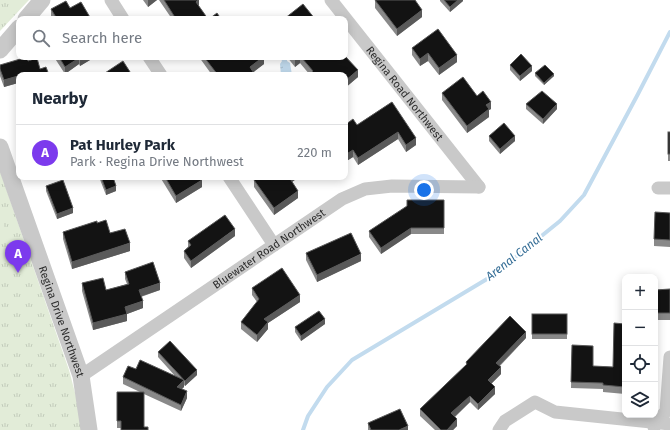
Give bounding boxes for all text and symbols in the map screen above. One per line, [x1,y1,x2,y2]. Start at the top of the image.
search box [16,16,348,60]
icon: search [30,27,52,49]
text: Search here [62,29,142,47]
street label: Regina Road Northwest [364,44,446,143]
text: Nearby [32,88,87,109]
text: Pat Hurley Park [70,136,175,154]
text: A [41,145,49,160]
text: 220 m [297,145,332,160]
text: Park · Regina Drive Northwest [70,154,244,169]
your location [414,180,434,200]
street label: Bluewater Road Northwest [210,206,328,291]
water label: Arenal Canal [482,231,545,284]
pin: A [5,240,31,273]
street label: Regina Drive Northwest [36,264,87,379]
map controls [622,274,658,418]
button: + [622,274,658,310]
button: − [622,310,658,346]
button: locate [622,346,658,382]
button: layers [622,382,658,418]

